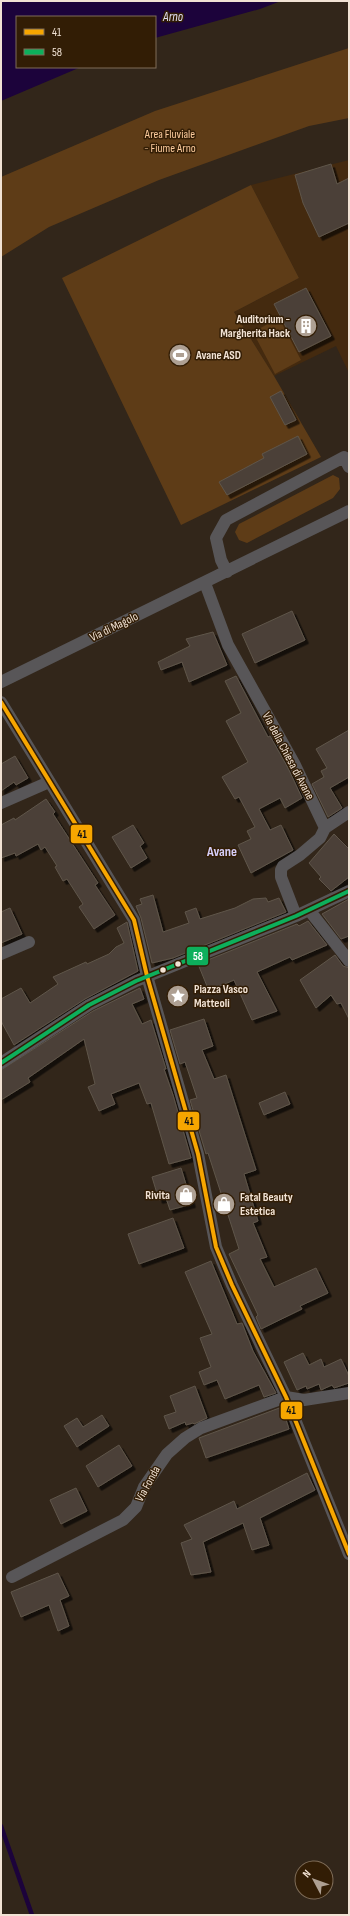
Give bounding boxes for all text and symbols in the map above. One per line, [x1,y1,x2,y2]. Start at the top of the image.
water label: Arno [162,9,184,25]
legend [16,16,156,68]
text: 41 [52,25,62,40]
text: 58 [52,45,62,60]
park label: Area Fluviale - Fiume Arno [144,127,196,156]
place label: Auditorium - Margherita Hack [220,312,290,341]
building icon: Auditorium - Margherita Hack [293,313,319,339]
sports icon: Avane ASD [167,342,193,368]
place label: Avane ASD [195,348,241,363]
street label: Via di Magolo [87,609,141,645]
street label: Via della Chiesa di Avane [259,710,317,802]
line badge: 41 [70,824,93,844]
text: 41 [77,828,87,841]
district label: Avane [206,843,237,860]
line badge: 58 [186,946,209,966]
text: 58 [193,950,203,963]
unlabelled marker [173,959,183,969]
unlabelled marker [158,965,168,975]
place label: Piazza Vasco Matteoli [194,982,248,1011]
place icon: Piazza Vasco Matteoli [165,983,191,1009]
line badge: 41 [177,1111,200,1131]
text: 41 [184,1115,194,1128]
shop icon: Rivita [173,1182,199,1208]
place label: Rivita [145,1188,170,1203]
place label: Fatal Beauty Estetica [240,1190,293,1219]
shop icon: Fatal Beauty Estetica [211,1191,237,1217]
line badge: 41 [280,1401,303,1420]
text: 41 [286,1404,296,1417]
street label: Via Fonda [132,1463,164,1504]
north arrow [294,1860,334,1900]
text: N [300,1867,314,1880]

